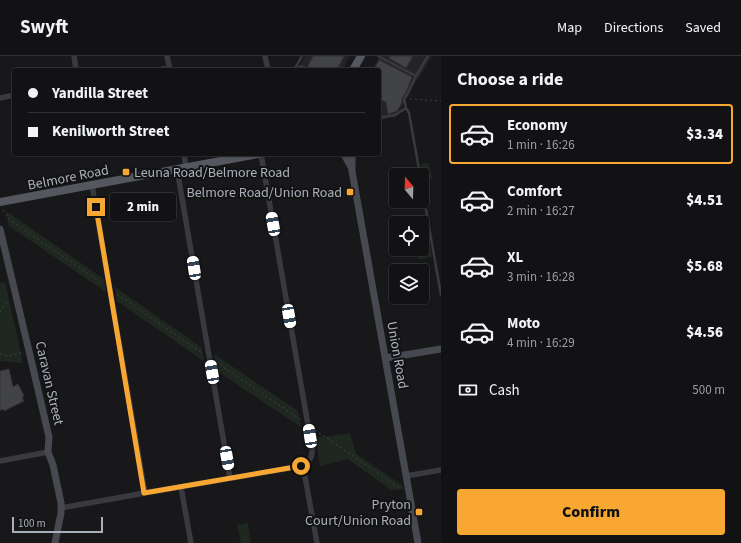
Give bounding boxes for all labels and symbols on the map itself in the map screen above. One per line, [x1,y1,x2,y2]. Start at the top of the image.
street label: Belmore Road [26,160,111,196]
place label: Leuna Road/Belmore Road [134,163,290,183]
marker: Leuna Road/Belmore Road [121,167,131,177]
north arrow [389,168,429,208]
place label: Belmore Road/Union Road [186,183,342,203]
marker: Belmore Road/Union Road [345,187,355,197]
callout: 2 min [110,193,176,221]
route end [87,198,105,216]
car [265,211,281,237]
car [186,255,202,281]
car [281,303,297,329]
street label: Union Road [381,320,413,391]
street label: Caravan Street [30,339,68,427]
car [204,359,220,385]
car [302,423,318,449]
car [219,445,235,471]
route start [292,457,310,475]
place label: Pryton Court/Union Road [305,495,411,531]
marker: Pryton Court/Union Road [414,507,424,517]
scale bar [12,515,103,534]

